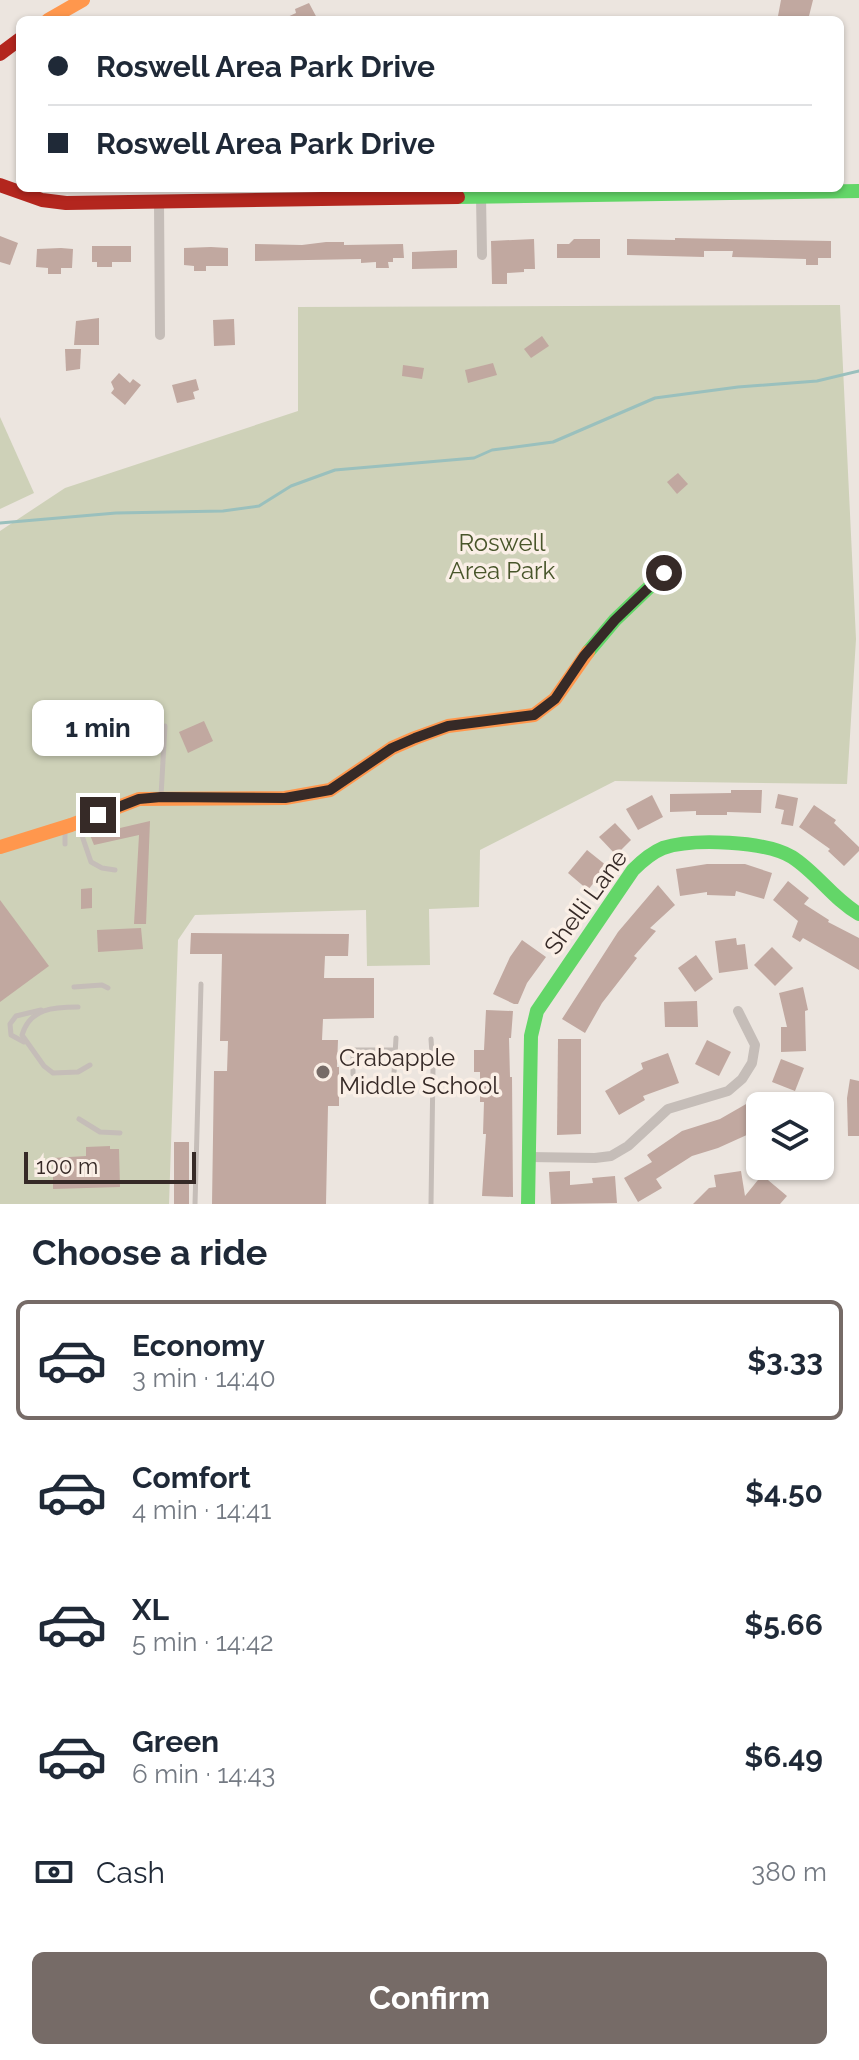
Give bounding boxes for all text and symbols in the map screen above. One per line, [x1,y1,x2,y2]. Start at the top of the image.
text: Roswell Area Park Drive [96,49,435,84]
text: Roswell Area Park Drive [96,126,435,161]
park label: Roswell Area Park [449,528,556,585]
route start [646,555,682,591]
callout: 1 min [32,699,164,755]
text: 1 min [65,713,131,743]
route end [80,797,116,833]
street label: Shelli Lane [538,844,633,960]
place label: Crabapple Middle School [339,1043,499,1100]
marker: Crabapple Middle School [314,1063,332,1081]
map controls [746,1092,834,1180]
button: layers [746,1092,834,1180]
scale bar [24,1148,196,1184]
text: 100 m [36,1153,98,1179]
text: Choose a ride [32,1231,267,1273]
icon: car [36,1324,108,1396]
text: Economy [132,1328,265,1363]
text: $3.33 [747,1343,823,1378]
text: 3 min · 14:40 [132,1363,276,1393]
icon: car [36,1456,108,1528]
text: Comfort [132,1460,251,1495]
text: $4.50 [745,1475,823,1510]
text: 4 min · 14:41 [132,1495,271,1525]
icon: car [36,1588,108,1660]
text: XL [132,1592,169,1627]
text: $5.66 [744,1607,823,1642]
text: 5 min · 14:42 [132,1627,274,1657]
icon: car [36,1720,108,1792]
text: Green [132,1724,219,1759]
text: $6.49 [744,1739,823,1774]
text: 6 min · 14:43 [132,1759,276,1789]
icon: cash [32,1850,76,1894]
text: Cash [96,1855,165,1890]
text: 380 m [751,1857,827,1887]
button: Confirm [32,1952,827,2044]

